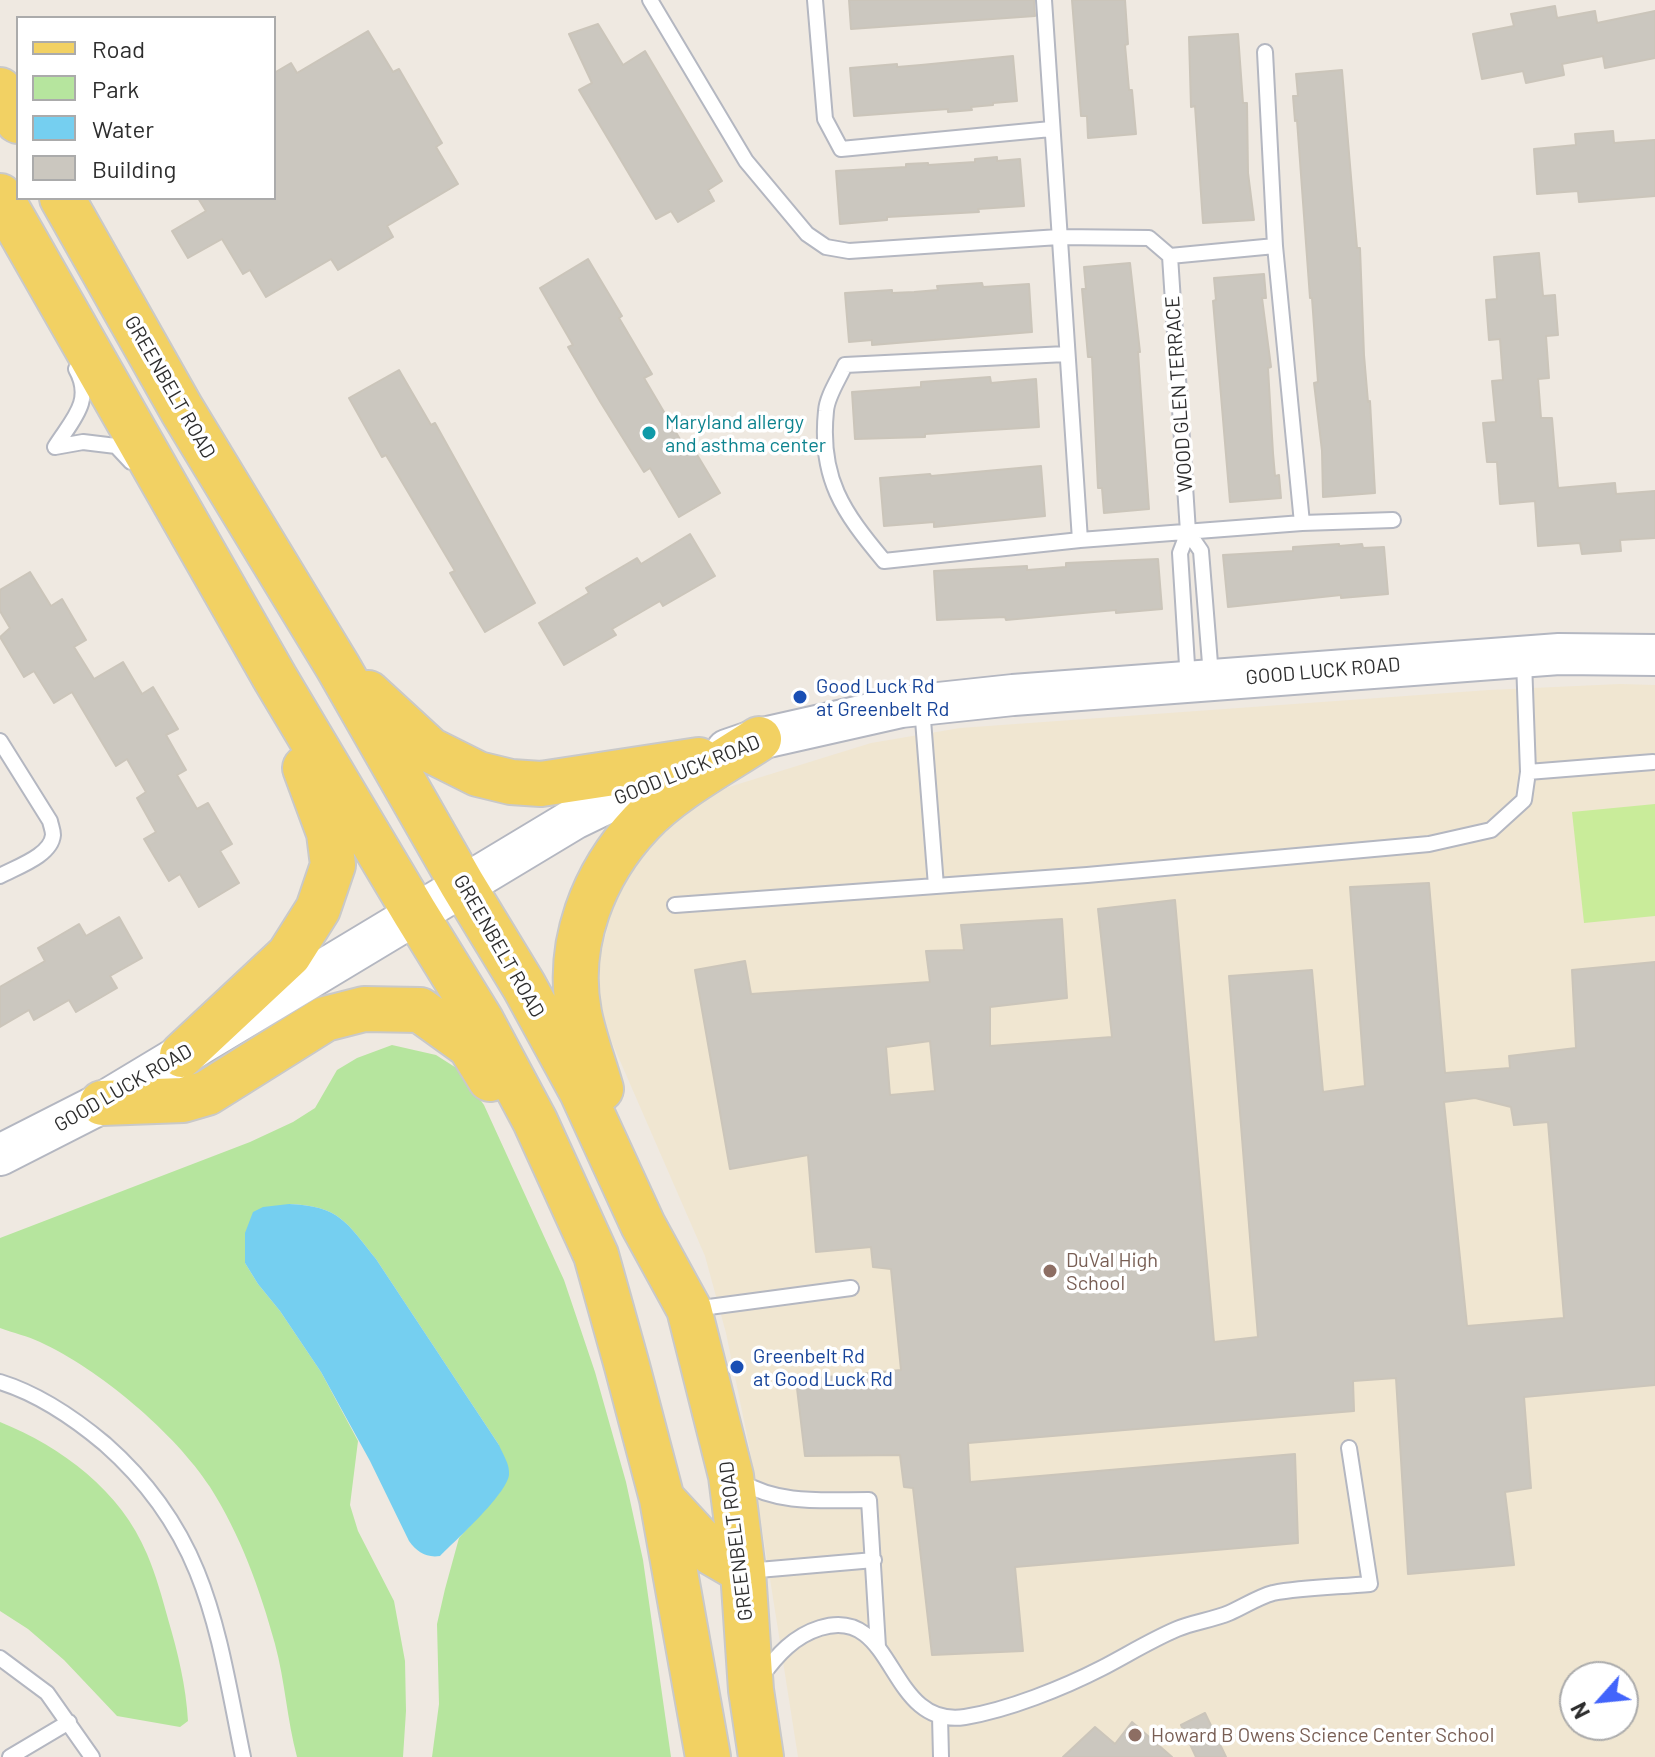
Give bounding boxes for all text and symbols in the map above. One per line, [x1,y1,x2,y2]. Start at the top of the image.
legend [16,16,276,200]
text: Road [92,34,145,63]
text: Park [92,74,139,103]
text: Water [92,114,154,143]
text: Building [92,154,176,183]
street label: WOOD GLEN TERRACE [1160,295,1198,493]
street label: GREENBELT ROAD [119,311,221,463]
place label: Maryland allergy and asthma center [665,410,826,457]
marker: Maryland allergy and asthma center [640,424,658,442]
street label: GOOD LUCK ROAD [1245,652,1401,690]
place label: Good Luck Rd at Greenbelt Rd [816,674,949,721]
marker: Good Luck Rd at Greenbelt Rd [791,688,809,706]
street label: GOOD LUCK ROAD [611,730,763,810]
street label: GREENBELT ROAD [448,870,550,1022]
street label: GOOD LUCK ROAD [50,1039,196,1137]
place label: DuVal High School [1066,1248,1158,1295]
marker: DuVal High School [1041,1262,1059,1280]
place label: Greenbelt Rd at Good Luck Rd [753,1344,893,1391]
marker: Greenbelt Rd at Good Luck Rd [728,1358,746,1376]
street label: GREENBELT ROAD [714,1460,758,1622]
north arrow [1559,1661,1639,1741]
text: N [1564,1699,1594,1723]
place label: Howard B Owens Science Center School [1151,1723,1494,1747]
marker: Howard B Owens Science Center School [1126,1726,1144,1744]

